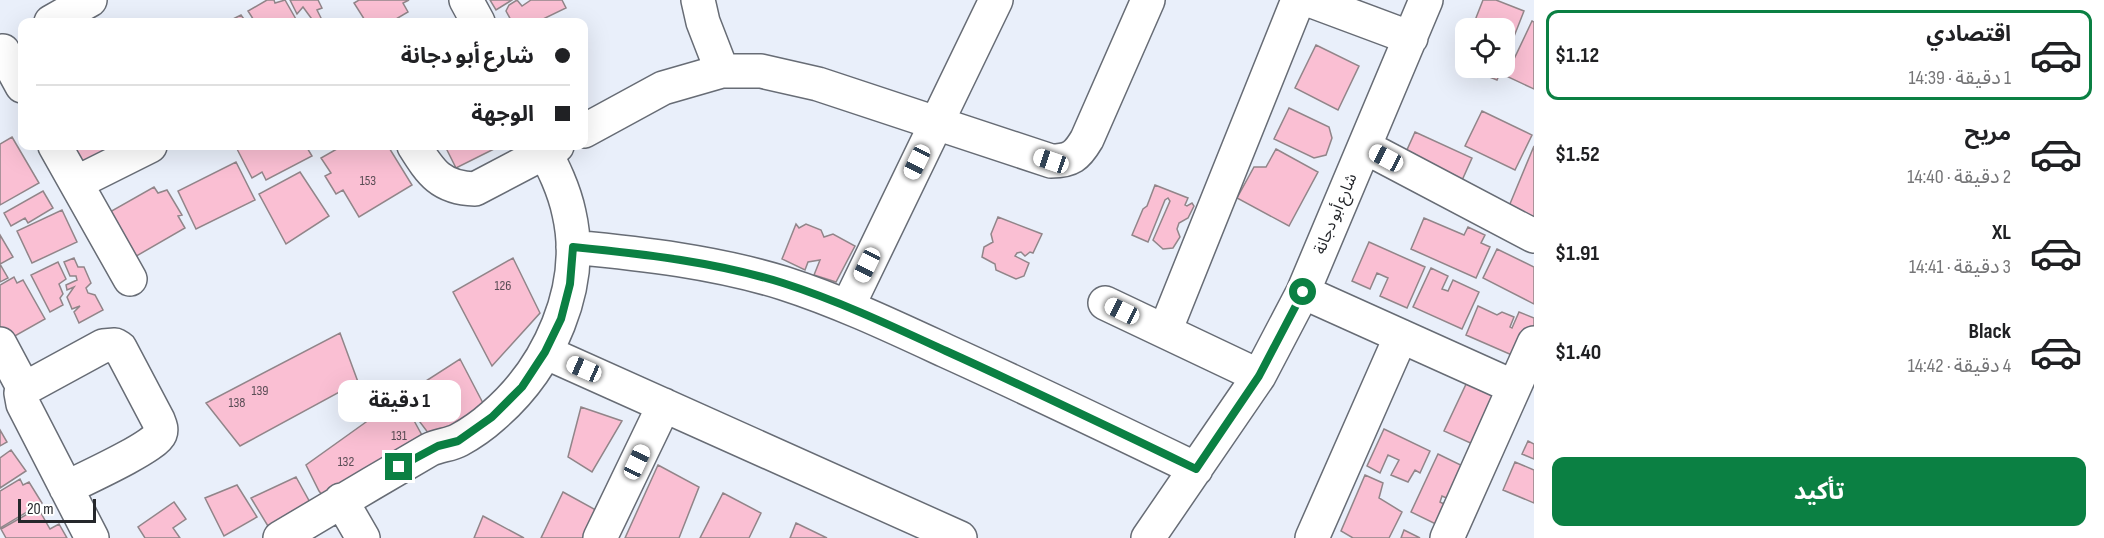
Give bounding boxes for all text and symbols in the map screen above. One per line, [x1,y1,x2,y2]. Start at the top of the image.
map controls [1455,18,1515,78]
button: locate [1455,18,1515,78]
text: اقتصادي [1926,21,2011,48]
icon: car [2029,28,2083,82]
text: $1.12 [1555,42,1599,69]
text: شارع أبو دجانة [401,43,534,70]
text: 1 دقيقة · 14:39 [1909,66,2011,90]
text: الوجهة [471,101,534,128]
text: مريح [1965,120,2011,147]
icon: car [2029,127,2083,181]
text: $1.52 [1555,141,1600,168]
car [901,142,933,182]
car [1366,142,1406,174]
car [1031,147,1071,175]
text: 2 دقيقة · 14:40 [1907,165,2011,189]
street label: شارع أبو دجانة [1310,170,1363,258]
house number: 153 [360,172,376,189]
text: XL [1992,219,2011,246]
icon: car [2029,226,2083,280]
text: $1.91 [1555,240,1599,267]
car [851,245,883,285]
text: 3 دقيقة · 14:41 [1909,255,2011,279]
house number: 126 [495,277,511,294]
route start [1289,278,1316,305]
car [1102,295,1142,327]
text: Black [1969,318,2011,345]
icon: car [2029,325,2083,379]
text: $1.40 [1555,339,1601,366]
car [564,353,604,385]
text: 4 دقيقة · 14:42 [1908,354,2011,378]
callout: 1 دقيقة [338,380,460,422]
house number: 139 [252,382,268,399]
text: 1 دقيقة [369,389,430,413]
house number: 138 [229,394,245,411]
house number: 131 [391,427,407,444]
car [621,442,653,482]
house number: 132 [338,453,354,470]
route end [385,453,412,480]
button: تأكيد [1552,457,2086,526]
scale bar [18,496,96,524]
text: 20 m [27,500,54,519]

